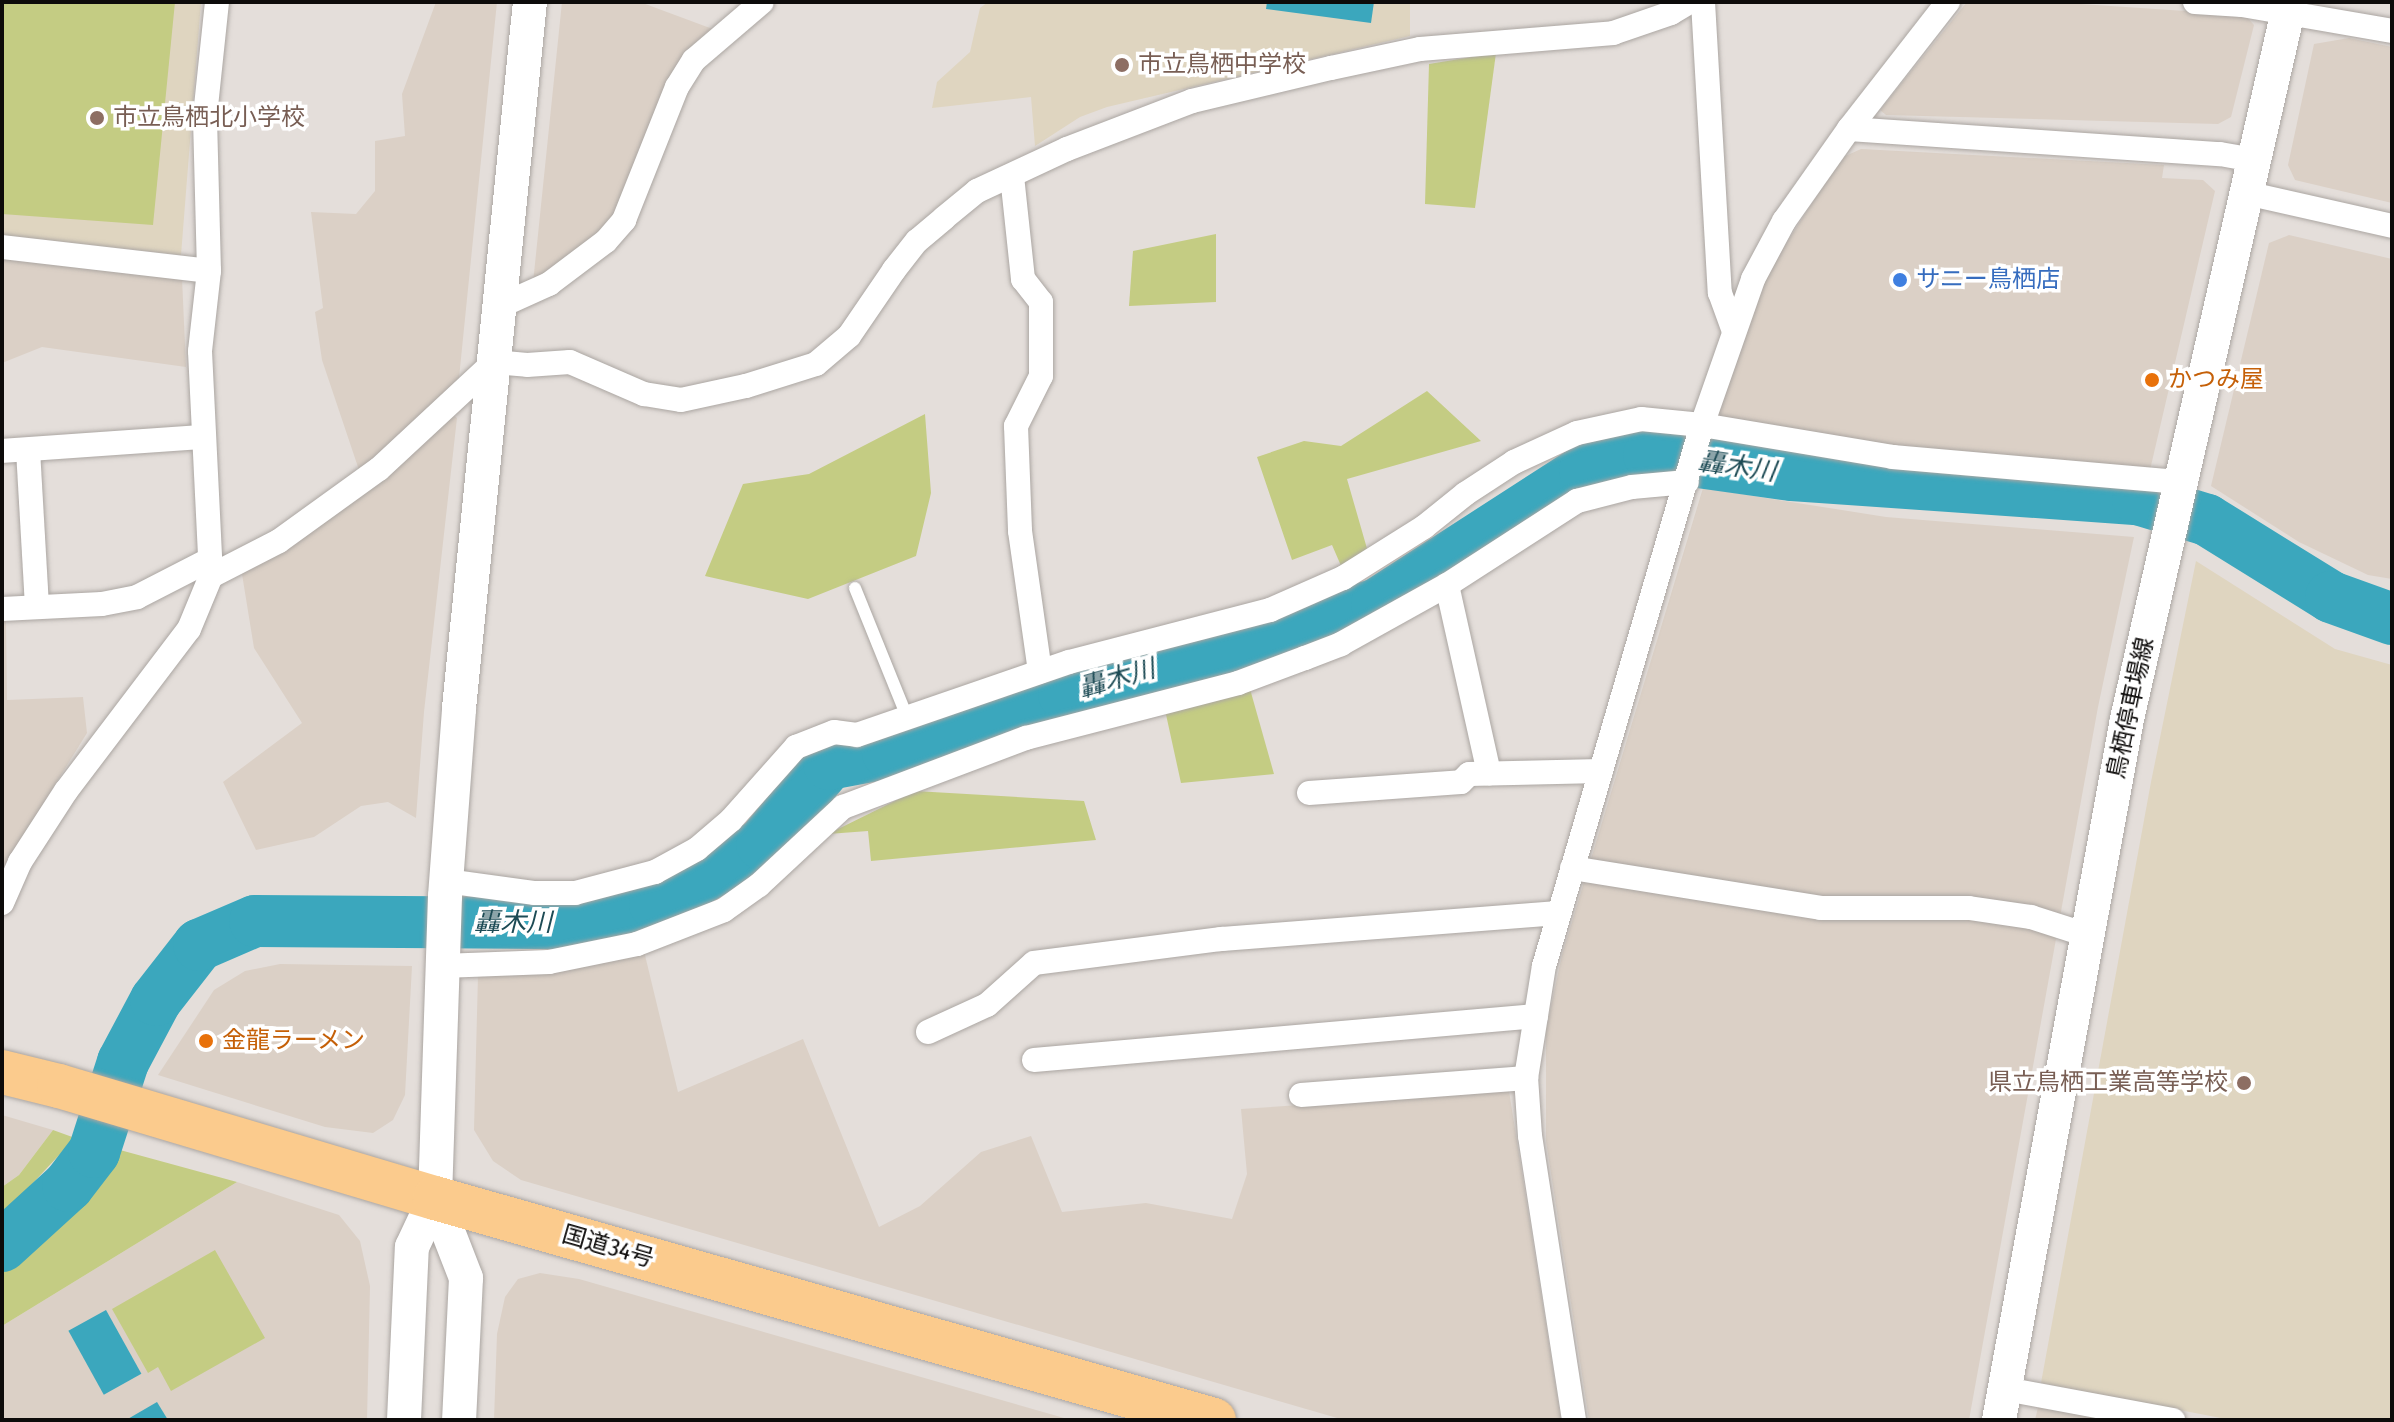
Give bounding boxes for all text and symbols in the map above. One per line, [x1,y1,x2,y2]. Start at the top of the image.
place label: 市立鳥栖中学校 [1138,51,1306,79]
marker: 市立鳥栖中学校 [1113,56,1131,74]
place label: 市立鳥栖北小学校 [113,104,305,132]
marker: 市立鳥栖北小学校 [88,109,106,127]
place label: サニー鳥栖店 [1916,266,2060,294]
marker: サニー鳥栖店 [1891,271,1909,289]
place label: かつみ屋 [2168,366,2264,394]
marker: かつみ屋 [2143,371,2161,389]
water label: 轟木川 [1696,446,1778,488]
street label: 鳥栖停車場線 [2102,635,2160,781]
water label: 轟木川 [1075,653,1159,705]
water label: 轟木川 [474,907,552,939]
place label: 金龍ラーメン [222,1027,366,1055]
marker: 金龍ラーメン [197,1032,215,1050]
place label: 県立鳥栖工業高等学校 [1988,1069,2228,1097]
marker: 県立鳥栖工業高等学校 [2235,1074,2253,1092]
street label: 国道34号 [559,1220,657,1274]

